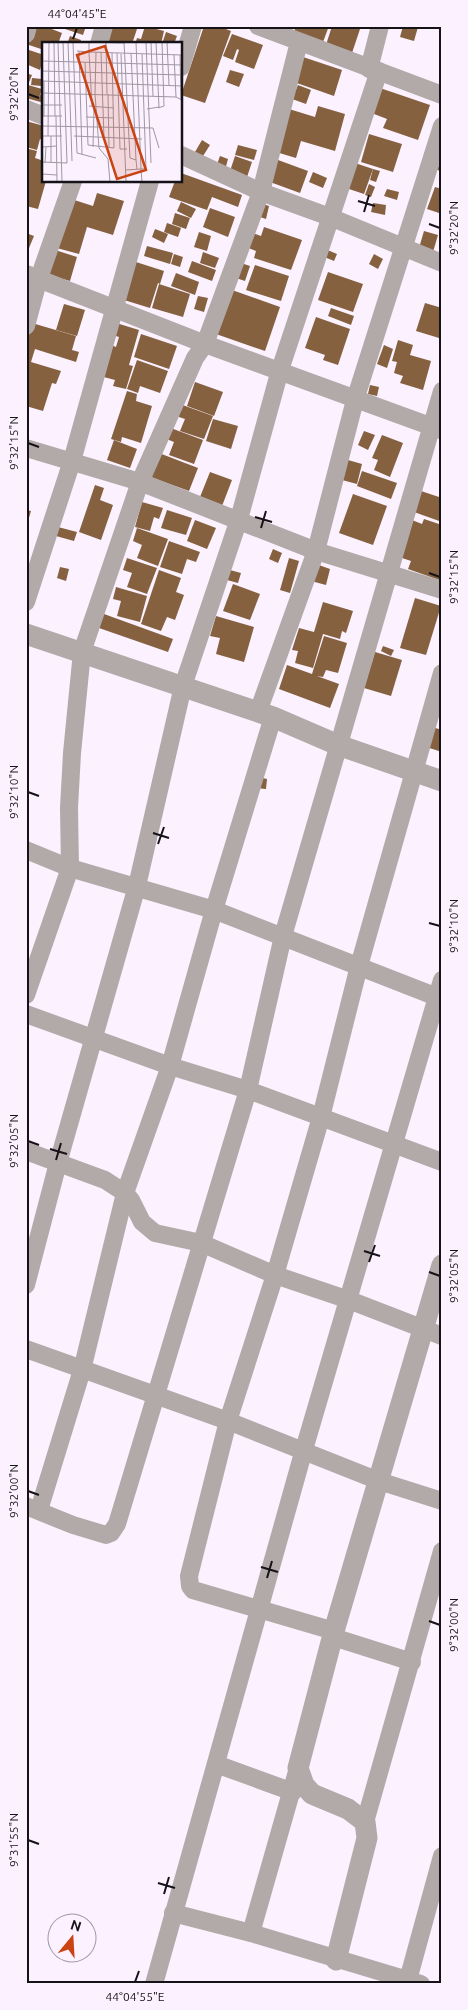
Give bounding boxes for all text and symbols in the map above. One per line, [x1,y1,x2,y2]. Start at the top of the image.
text: 44°04'45"E [48,7,107,20]
inset map [42,42,182,182]
text: 9°32'20"N [7,67,20,121]
text: 9°32'20"N [447,201,460,255]
text: 9°32'15"N [7,416,20,470]
text: 9°32'15"N [447,550,460,604]
text: 9°32'10"N [7,765,20,819]
text: 9°32'10"N [447,899,460,953]
text: 9°32'05"N [7,1114,20,1168]
text: 9°32'05"N [447,1249,460,1303]
text: 9°32'00"N [7,1464,20,1518]
text: 9°32'00"N [447,1598,460,1652]
text: 9°31'55"N [7,1813,20,1867]
north arrow [48,1912,98,1962]
text: N [69,1916,83,1935]
text: 44°04'55"E [106,1990,165,2003]

